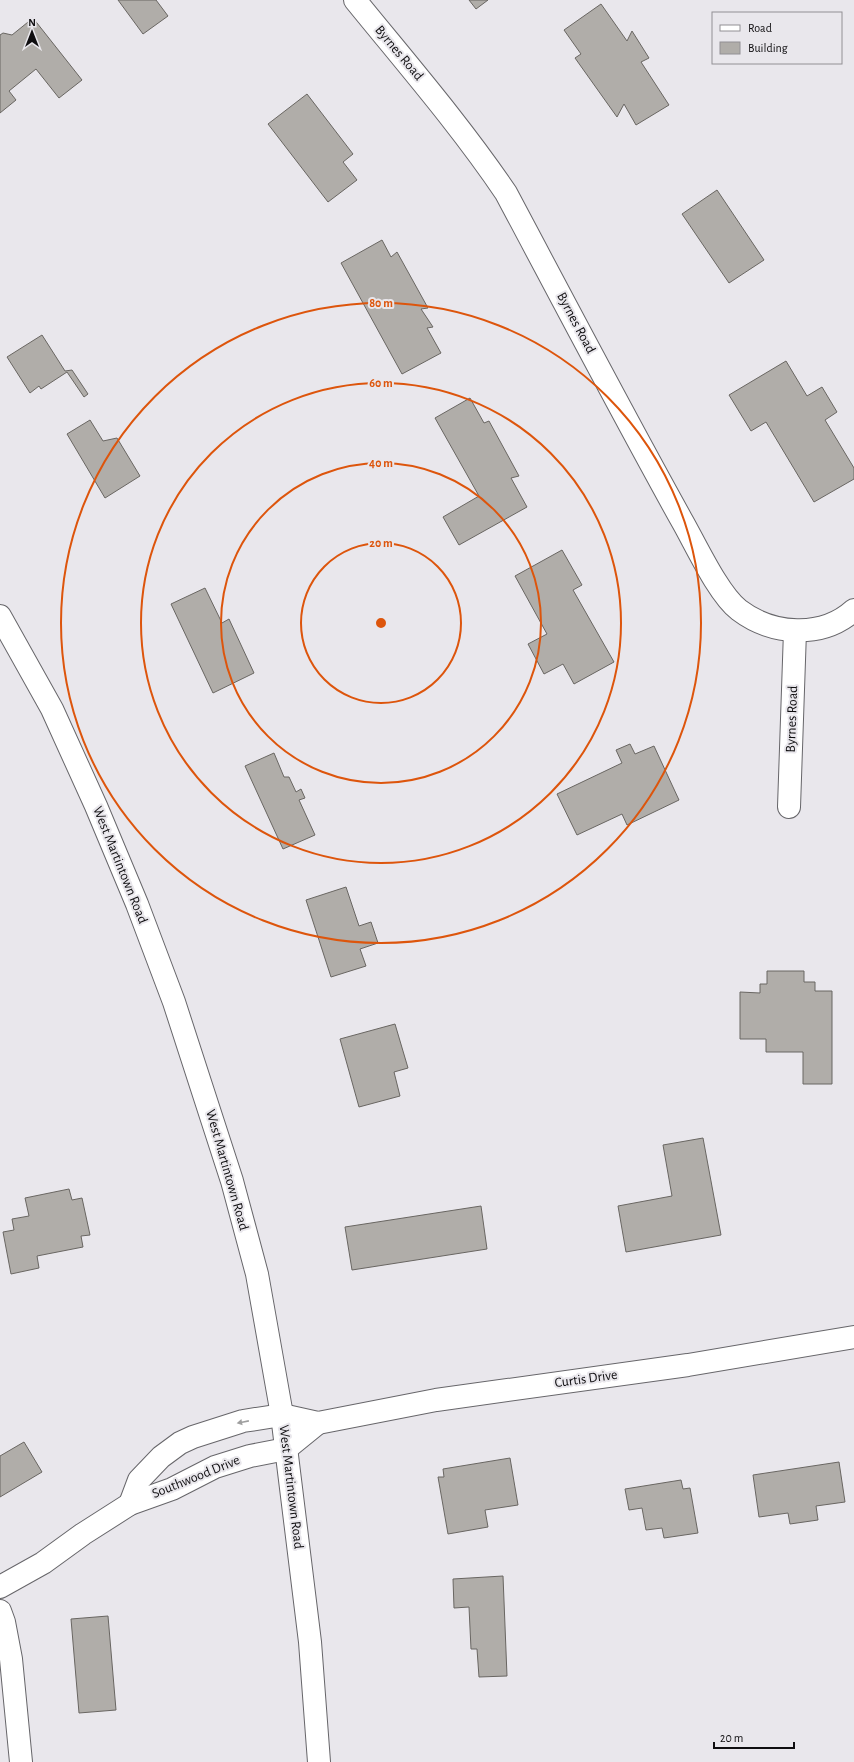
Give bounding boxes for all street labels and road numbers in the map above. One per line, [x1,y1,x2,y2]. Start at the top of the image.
street label: Byrnes Road [372,23,426,83]
street label: Byrnes Road [554,290,598,356]
street label: Byrnes Road [784,685,800,753]
street label: West Martintown Road [90,804,150,926]
street label: West Martintown Road [203,1108,251,1232]
street label: Curtis Drive [554,1368,618,1390]
street label: West Martintown Road [276,1424,306,1550]
street label: Southwood Drive [150,1453,242,1501]

